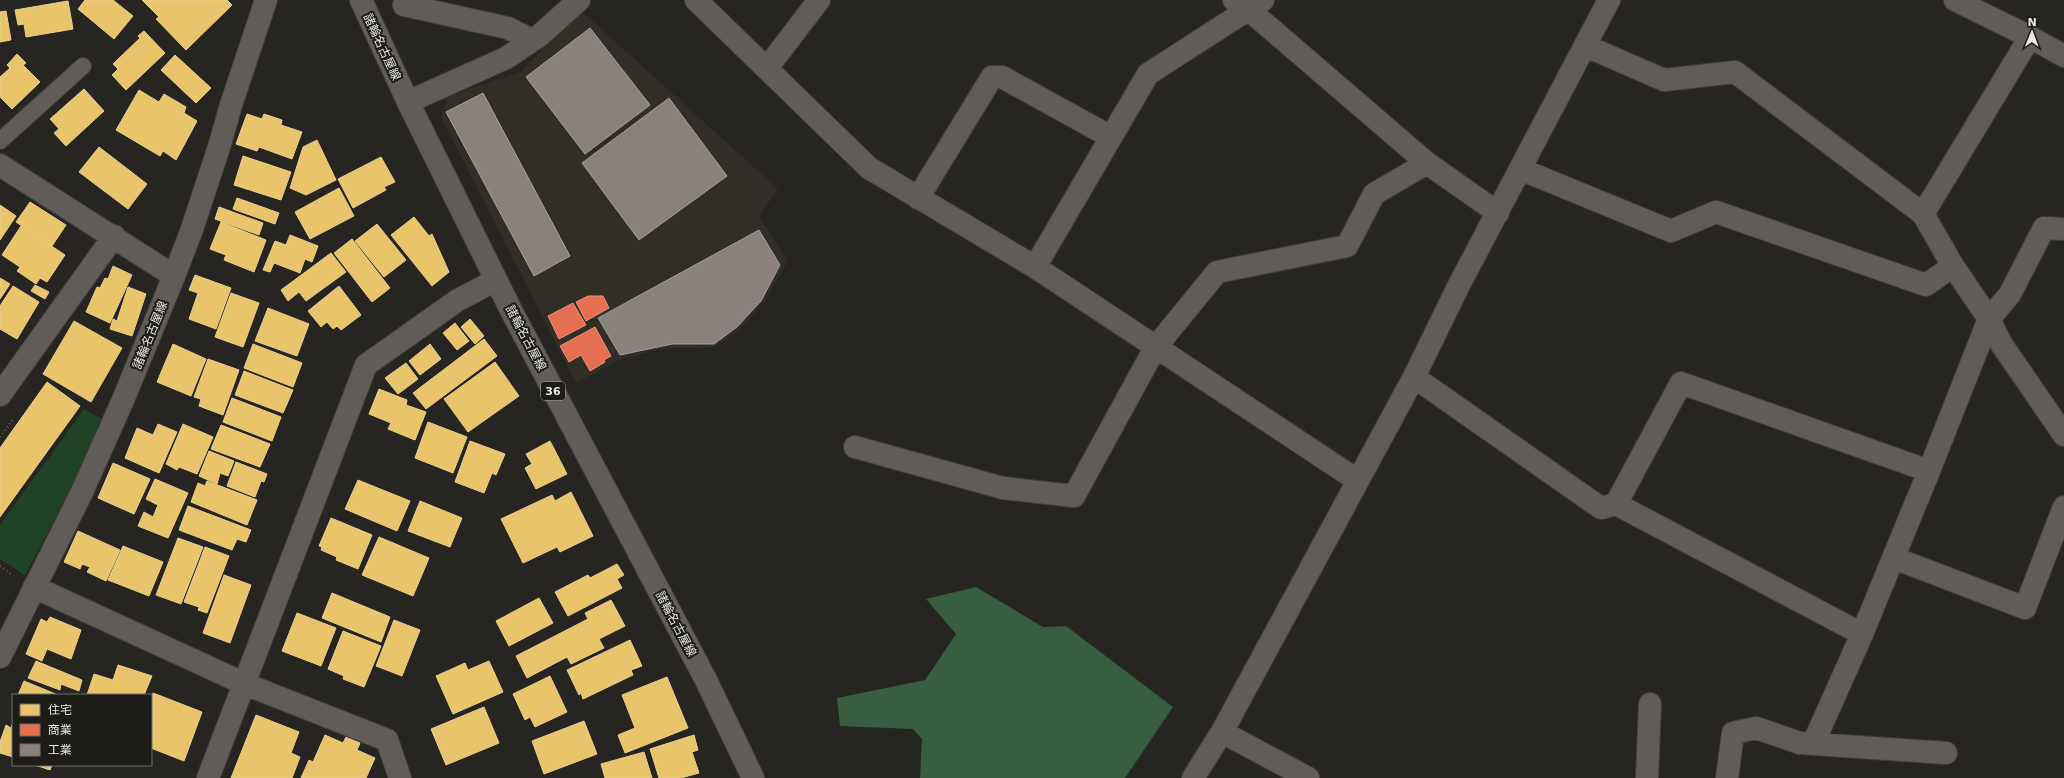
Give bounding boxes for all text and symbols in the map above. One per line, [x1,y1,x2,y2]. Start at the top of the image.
street label: 諸輪名古屋線 [360,11,404,83]
north arrow [2012,12,2052,52]
text: N [2027,16,2037,29]
street label: 諸輪名古屋線 [130,299,170,371]
street label: 諸輪名古屋線 [503,303,549,373]
road number: 36 [541,382,565,400]
street label: 諸輪名古屋線 [653,589,699,659]
legend [12,694,152,766]
text: 住宅 [48,703,72,717]
text: 商業 [48,723,72,737]
text: 工業 [48,743,72,757]

